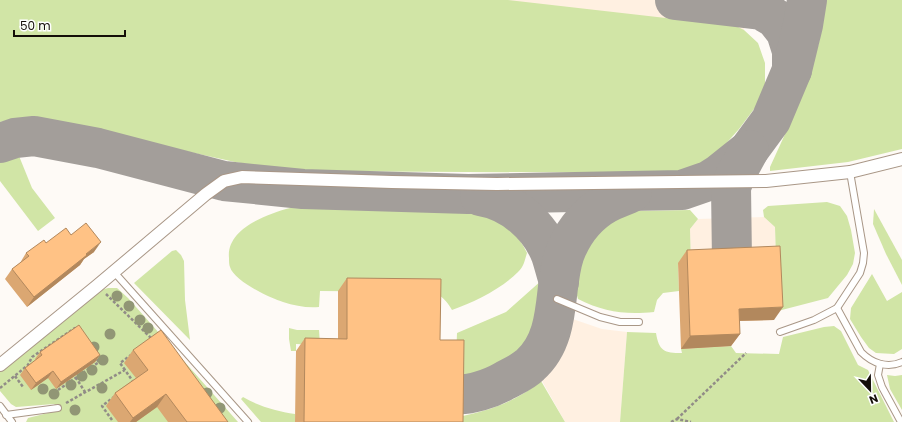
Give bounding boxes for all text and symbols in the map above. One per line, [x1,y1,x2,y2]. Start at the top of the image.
scale bar [14,12,125,38]
text: 50 m [20,17,51,34]
north arrow [850,370,890,410]
text: N [867,390,881,408]

